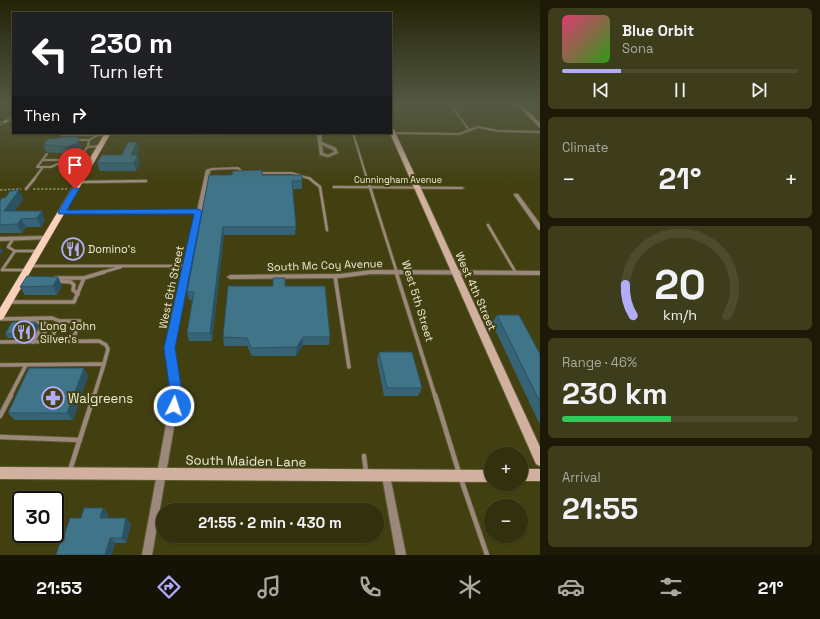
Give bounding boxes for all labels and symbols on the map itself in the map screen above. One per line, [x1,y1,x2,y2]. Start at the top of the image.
pin [58,148,92,189]
street label: Cunningham Avenue [354,174,442,186]
restaurant icon: Domino's [60,236,86,262]
place label: Domino's [88,242,136,256]
street label: West 6th Street [155,244,187,330]
street label: West 4th Street [452,249,500,333]
street label: South Mc Coy Avenue [267,256,383,274]
street label: West 5th Street [399,259,437,343]
restaurant icon: Long John Silver's [11,319,37,345]
place label: Long John Silver's [40,319,96,346]
pharmacy icon: Walgreens [40,385,66,411]
position arrow [153,385,195,427]
place label: Walgreens [68,390,133,407]
street label: South Maiden Lane [185,451,307,471]
speed limit sign: 30 [12,491,64,543]

